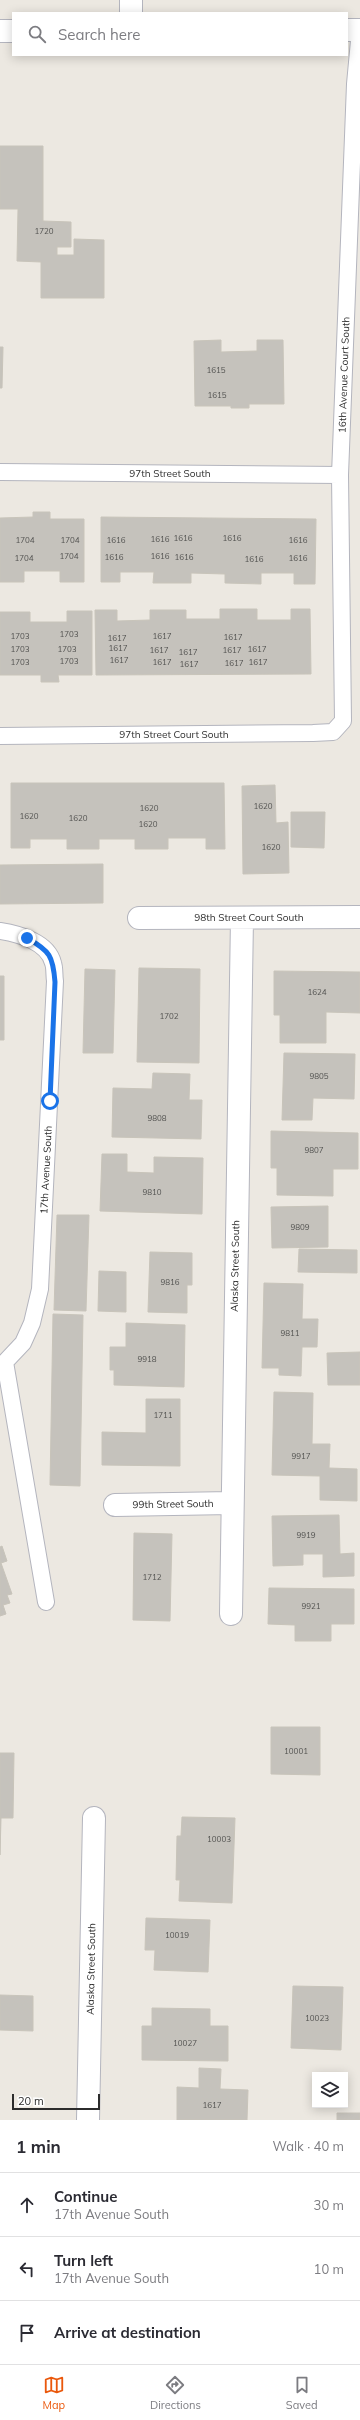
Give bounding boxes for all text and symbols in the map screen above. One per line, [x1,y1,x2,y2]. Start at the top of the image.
search box [12,12,348,56]
icon: search [26,23,48,45]
text: Search here [58,25,140,44]
house number: 1720 [34,226,54,236]
street label: 16th Avenue Court South [335,316,353,433]
house number: 1615 [206,365,226,375]
house number: 1615 [207,390,227,400]
street label: 97th Street South [129,467,211,480]
house number: 1616 [173,533,193,543]
house number: 1616 [222,533,242,543]
house number: 1616 [150,534,170,544]
house number: 1704 [15,535,35,545]
house number: 1704 [60,535,80,545]
house number: 1616 [106,535,126,545]
house number: 1616 [288,535,308,545]
house number: 1704 [59,551,79,561]
house number: 1616 [150,551,170,561]
house number: 1616 [104,552,124,562]
house number: 1616 [174,552,194,562]
house number: 1704 [14,553,34,563]
house number: 1616 [288,553,308,563]
house number: 1616 [244,554,264,564]
house number: 1703 [59,629,79,639]
house number: 1703 [10,631,30,641]
house number: 1617 [152,631,172,641]
house number: 1617 [223,632,243,642]
house number: 1617 [107,633,127,643]
house number: 1617 [108,643,128,653]
house number: 1703 [10,644,30,654]
house number: 1703 [57,644,77,654]
house number: 1617 [247,644,267,654]
house number: 1617 [149,645,169,655]
house number: 1617 [222,645,242,655]
house number: 1617 [178,647,198,657]
house number: 1617 [109,655,129,665]
house number: 1703 [59,656,79,666]
house number: 1703 [10,657,30,667]
house number: 1617 [152,657,172,667]
house number: 1617 [248,657,268,667]
house number: 1617 [224,658,244,668]
house number: 1617 [179,659,199,669]
street label: 97th Street Court South [119,728,229,741]
house number: 1620 [253,801,273,811]
house number: 1620 [139,803,159,813]
house number: 1620 [19,811,39,821]
house number: 1620 [68,813,88,823]
house number: 1620 [138,819,158,829]
house number: 1620 [261,842,281,852]
street label: 98th Street Court South [194,911,304,924]
route end [18,929,36,947]
house number: 1624 [307,987,327,997]
house number: 1702 [159,1011,179,1021]
house number: 9805 [309,1071,329,1081]
route start [41,1092,59,1110]
house number: 9808 [147,1113,167,1123]
street label: 17th Avenue South [37,1125,55,1215]
house number: 9807 [304,1145,324,1155]
house number: 9810 [142,1187,162,1197]
street label: Alaska Street South [228,1220,242,1312]
house number: 9809 [290,1222,310,1232]
house number: 9816 [160,1277,180,1287]
house number: 9811 [280,1328,300,1338]
house number: 9918 [137,1354,157,1364]
house number: 1711 [153,1410,173,1420]
house number: 9917 [291,1451,311,1461]
street label: 99th Street South [132,1497,214,1511]
house number: 9919 [296,1530,316,1540]
house number: 1712 [142,1572,162,1582]
house number: 9921 [301,1601,321,1611]
house number: 10001 [284,1746,308,1756]
house number: 10003 [207,1834,231,1844]
street label: Alaska Street South [84,1923,98,2015]
house number: 10019 [165,1930,189,1940]
house number: 10023 [305,2013,329,2023]
house number: 10027 [173,2038,197,2048]
map controls [312,2072,348,2108]
button: layers [312,2072,348,2108]
scale bar [12,2092,100,2111]
text: 20 m [18,2094,44,2108]
house number: 1617 [202,2100,222,2110]
text: 1 min [16,2136,61,2157]
text: Walk · 40 m [273,2138,344,2154]
text: Continue [54,2187,117,2206]
icon: ahead [16,2194,38,2216]
text: 30 m [314,2197,344,2213]
text: 17th Avenue South [54,2206,169,2222]
text: Turn left [54,2251,113,2270]
icon: left [16,2258,38,2280]
text: 10 m [314,2261,344,2277]
text: 17th Avenue South [54,2270,169,2286]
icon: arrive [16,2322,38,2344]
text: Arrive at destination [54,2323,201,2342]
tab: Map [42,2374,65,2412]
tab: Directions [150,2374,201,2412]
tab: Saved [286,2374,318,2412]

